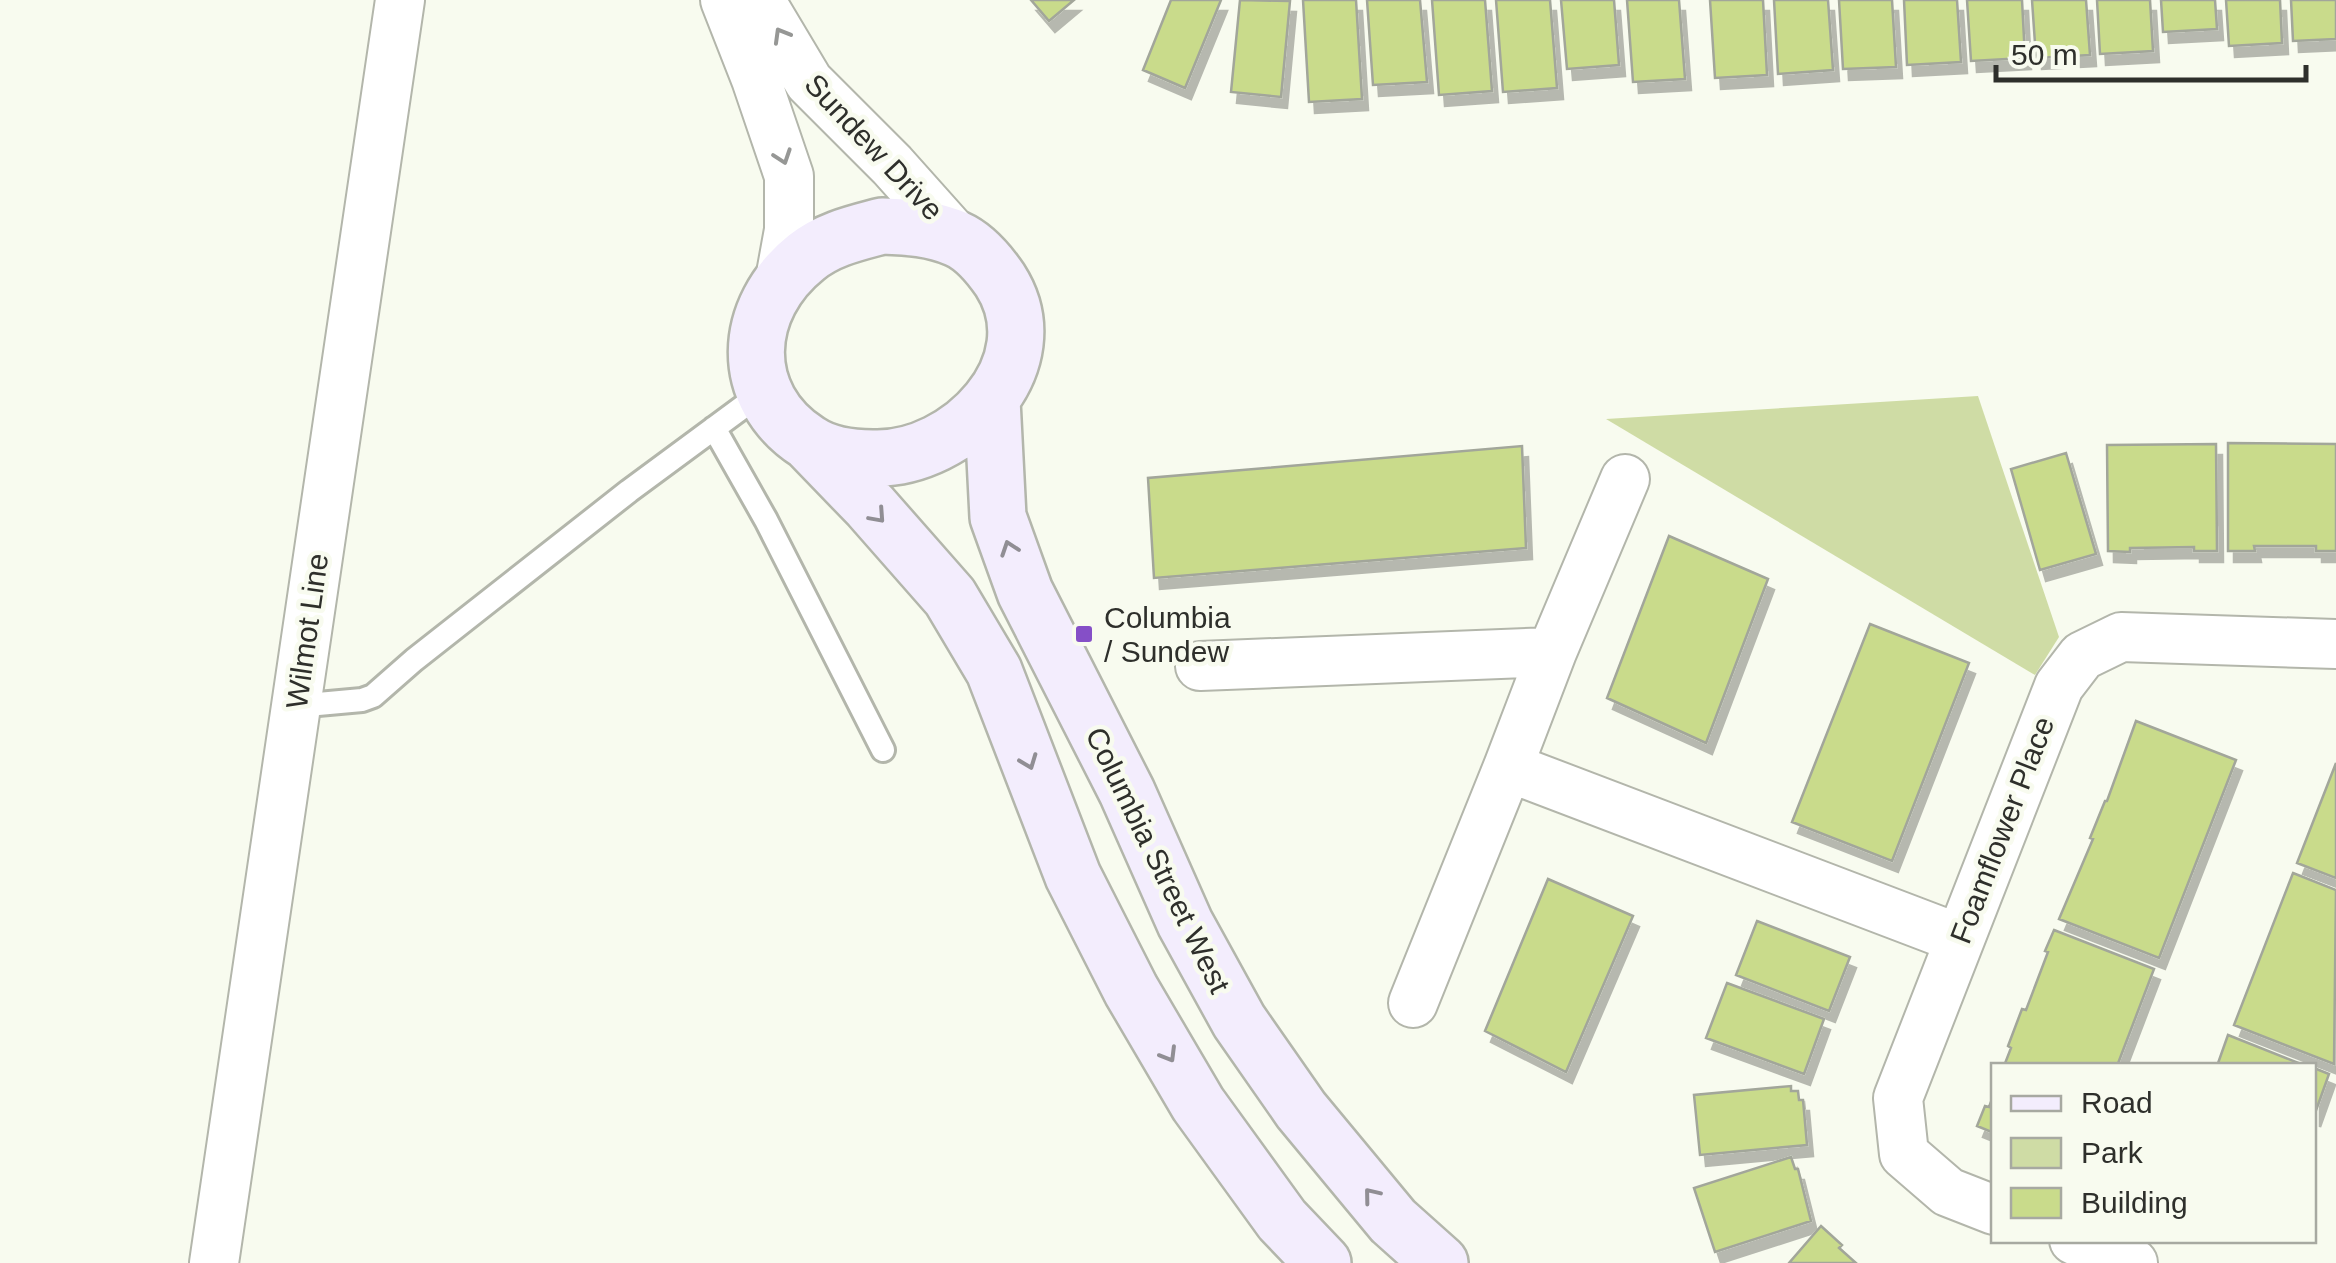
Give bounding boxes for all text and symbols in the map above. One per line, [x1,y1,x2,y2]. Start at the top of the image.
scale bar [1996,20,2306,82]
one-way arrow [774,28,794,46]
text: 50 m [2011,38,2078,71]
street label: Sundew Drive [798,67,950,227]
one-way arrow [771,148,791,165]
one-way arrow [867,504,885,522]
one-way arrow [1001,540,1021,557]
street label: Wilmot Line [280,551,334,711]
place label: Columbia / Sundew [1104,601,1231,668]
marker: Columbia / Sundew [1073,623,1095,645]
street label: Foamflower Place [1944,712,2060,948]
street label: Columbia Street West [1079,722,1237,999]
one-way arrow [1017,753,1037,770]
one-way arrow [1157,1044,1176,1062]
legend [1991,1063,2316,1243]
text: Road [2081,1086,2153,1119]
text: Park [2081,1136,2144,1169]
text: Building [2081,1186,2188,1219]
one-way arrow [1365,1188,1383,1206]

